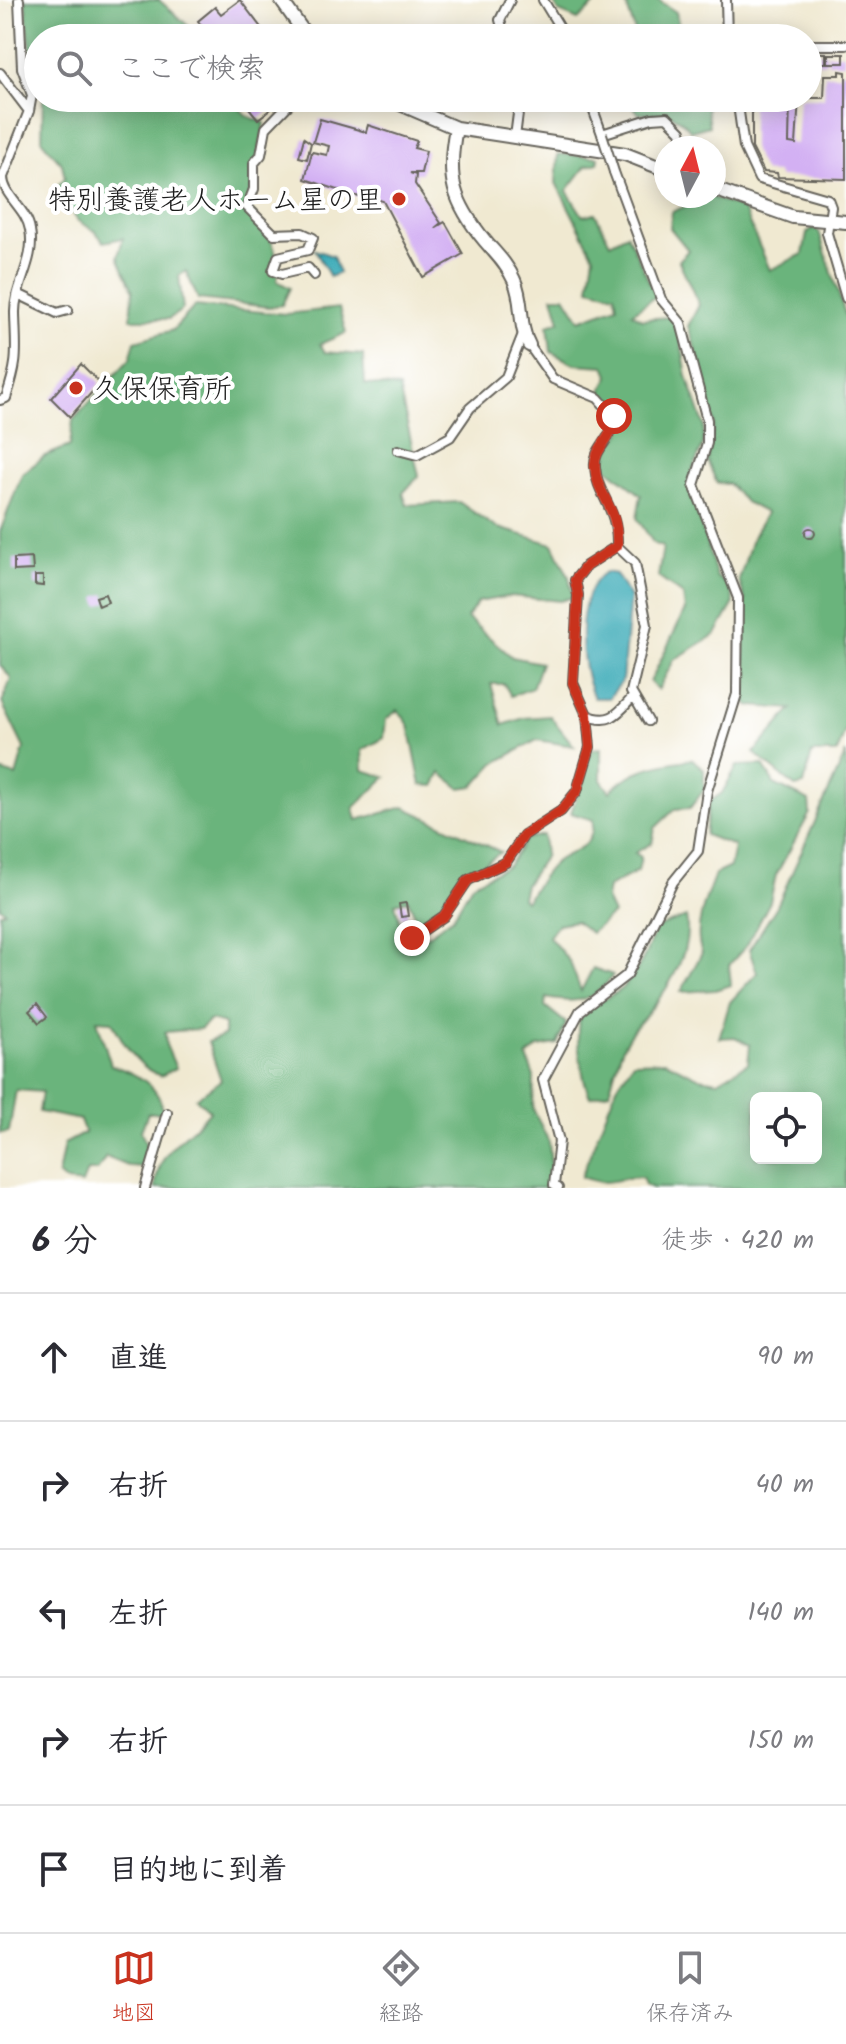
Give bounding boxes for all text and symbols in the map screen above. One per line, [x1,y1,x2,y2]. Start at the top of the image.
search box [24,24,822,112]
icon: search [52,46,96,90]
text: ここで検索 [116,46,266,94]
north arrow [654,136,726,208]
place label: 特別養護老人ホーム星の里 [48,179,383,224]
marker: 特別養護老人ホーム星の里 [390,190,408,208]
place label: 久保保育所 [92,368,232,413]
marker: 久保保育所 [67,379,85,397]
route start [596,398,632,434]
route end [394,920,430,956]
map controls [750,1092,822,1164]
button: locate [750,1092,822,1164]
text: 6 分 [32,1215,98,1269]
text: 徒歩 · 420 m [661,1220,814,1262]
icon: ahead [32,1335,76,1379]
text: 直進 [108,1335,168,1383]
text: 90 m [757,1336,814,1378]
icon: right [32,1463,76,1507]
text: 右折 [108,1463,168,1511]
text: 40 m [756,1464,814,1506]
icon: left [32,1591,76,1635]
text: 左折 [108,1591,168,1639]
text: 140 m [747,1592,814,1634]
icon: right [32,1719,76,1763]
text: 右折 [108,1719,168,1767]
text: 150 m [748,1720,814,1762]
icon: arrive [32,1847,76,1891]
text: 目的地に到着 [108,1847,288,1895]
tab: 地図 [112,1946,156,2032]
tab: 経路 [379,1946,423,2032]
tab: 保存済み [646,1946,734,2032]

